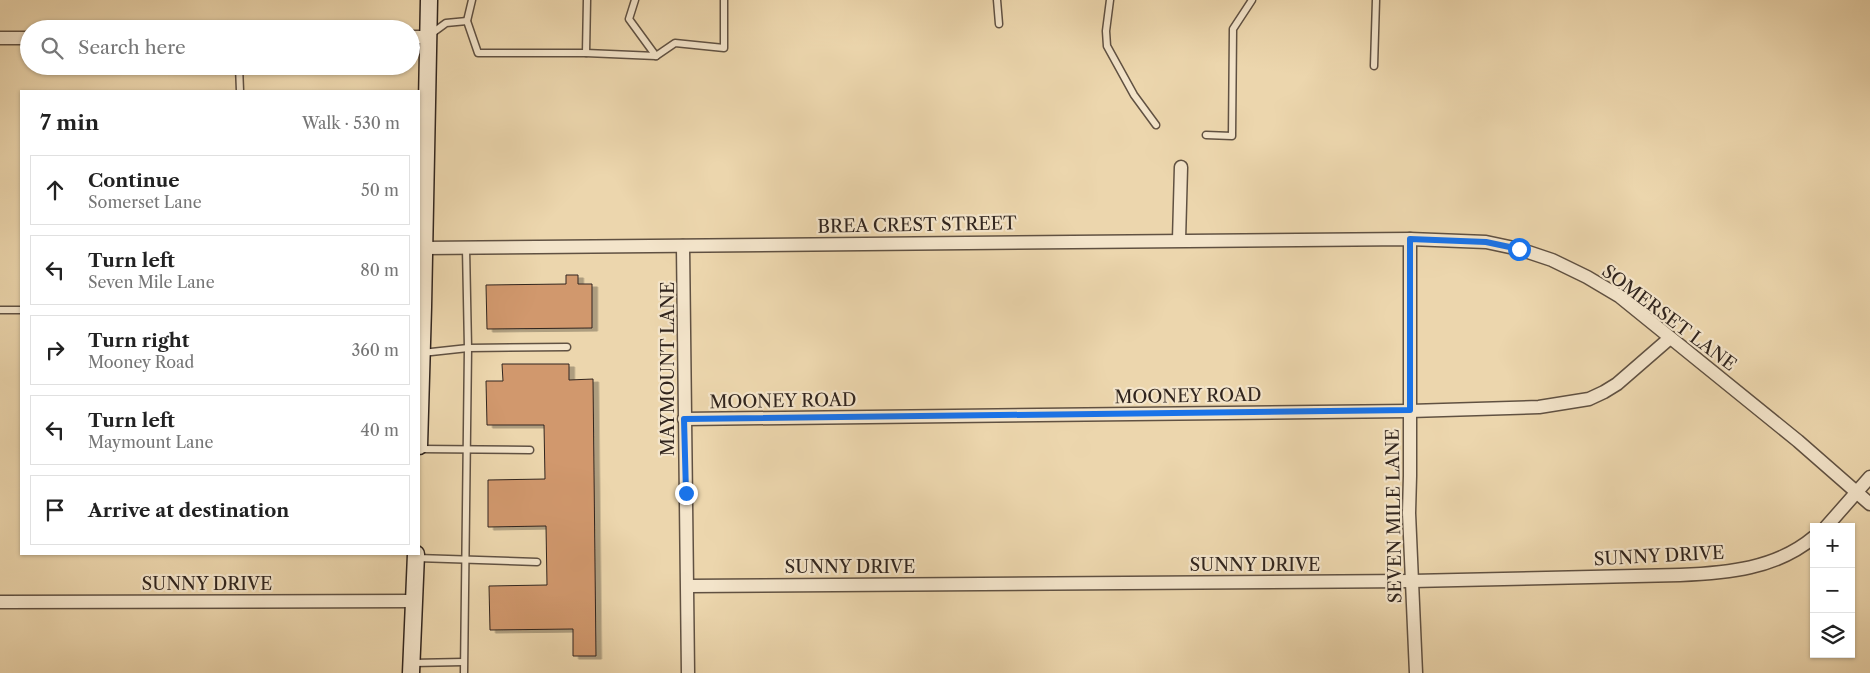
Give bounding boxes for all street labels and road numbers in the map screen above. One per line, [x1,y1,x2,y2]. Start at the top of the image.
street label: BREA CREST STREET [817,212,1017,238]
street label: SOMERSET LANE [1597,260,1741,376]
street label: MAYMOUNT LANE [657,282,679,456]
street label: MOONEY ROAD [1114,384,1262,408]
street label: MOONEY ROAD [709,389,857,413]
street label: SEVEN MILE LANE [1381,429,1407,603]
street label: SUNNY DRIVE [1593,542,1725,570]
street label: SUNNY DRIVE [1190,554,1320,576]
street label: SUNNY DRIVE [785,556,915,578]
street label: SUNNY DRIVE [142,573,272,595]

